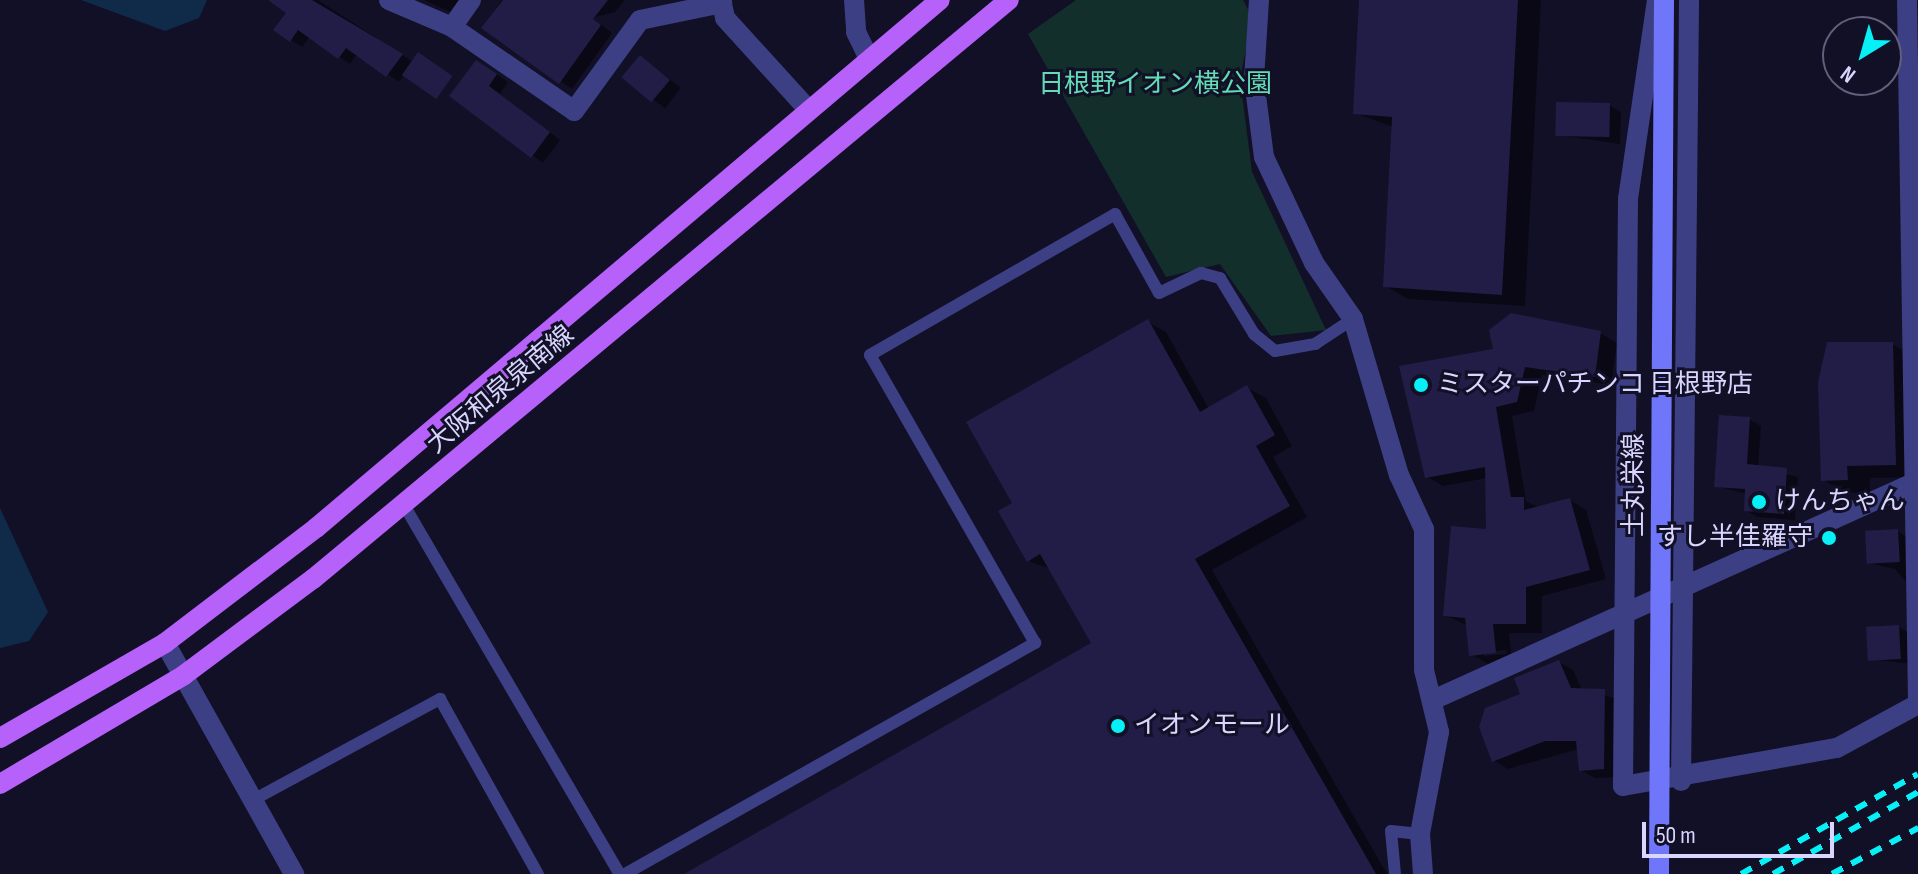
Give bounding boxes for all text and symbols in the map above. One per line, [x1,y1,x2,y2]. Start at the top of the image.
north arrow [1822,16,1902,96]
text: N [1836,60,1861,88]
park label: 日根野イオン横公園 [1038,69,1272,101]
street label: 大阪和泉泉南線 [421,320,581,460]
place label: ミスターパチンコ 日根野店 [1437,369,1753,401]
marker: ミスターパチンコ 日根野店 [1412,376,1430,394]
street label: 土丸栄線 [1619,433,1651,537]
place label: けんちゃん [1775,486,1905,518]
marker: けんちゃん [1750,493,1768,511]
place label: すし半佳羅守 [1657,522,1813,554]
marker: すし半佳羅守 [1820,529,1838,547]
place label: イオンモール [1134,710,1290,742]
marker: イオンモール [1109,717,1127,735]
scale bar [1646,806,1838,856]
text: 50 m [1656,821,1696,850]

